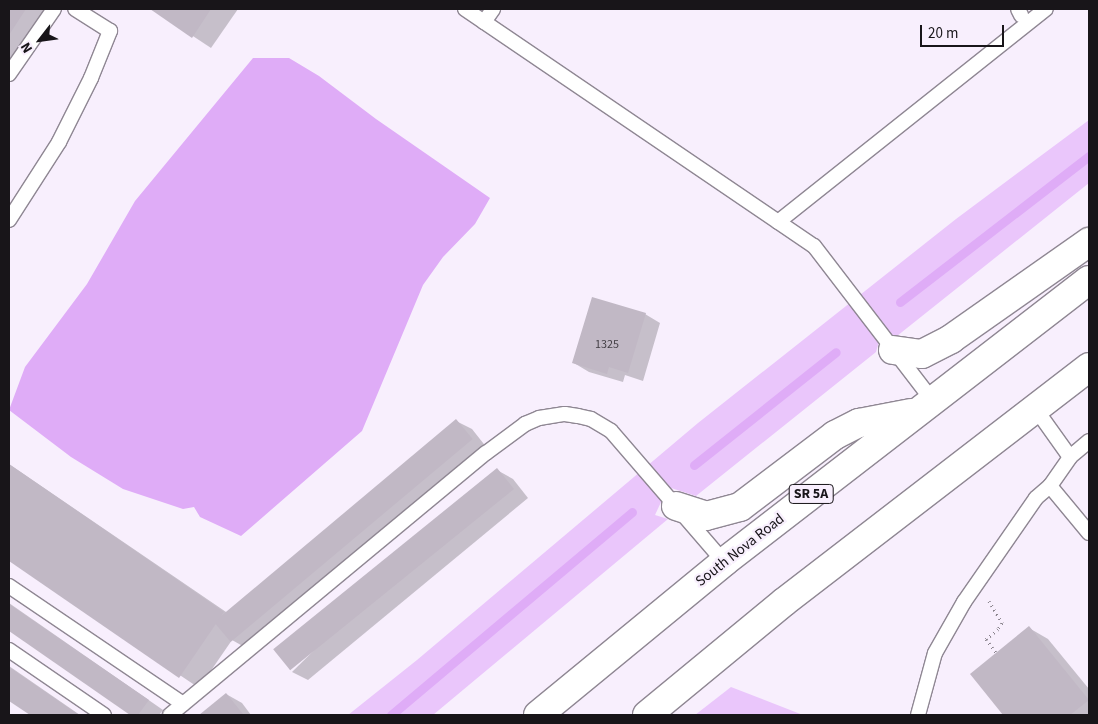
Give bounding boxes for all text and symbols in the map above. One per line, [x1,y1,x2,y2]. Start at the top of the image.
north arrow [15,15,65,65]
scale bar [923,15,1007,47]
text: 20 m [928,23,958,44]
text: N [16,38,38,57]
house number: 1325 [595,338,619,352]
road number: SR 5A [788,482,834,506]
street label: South Nova Road [692,510,788,590]

